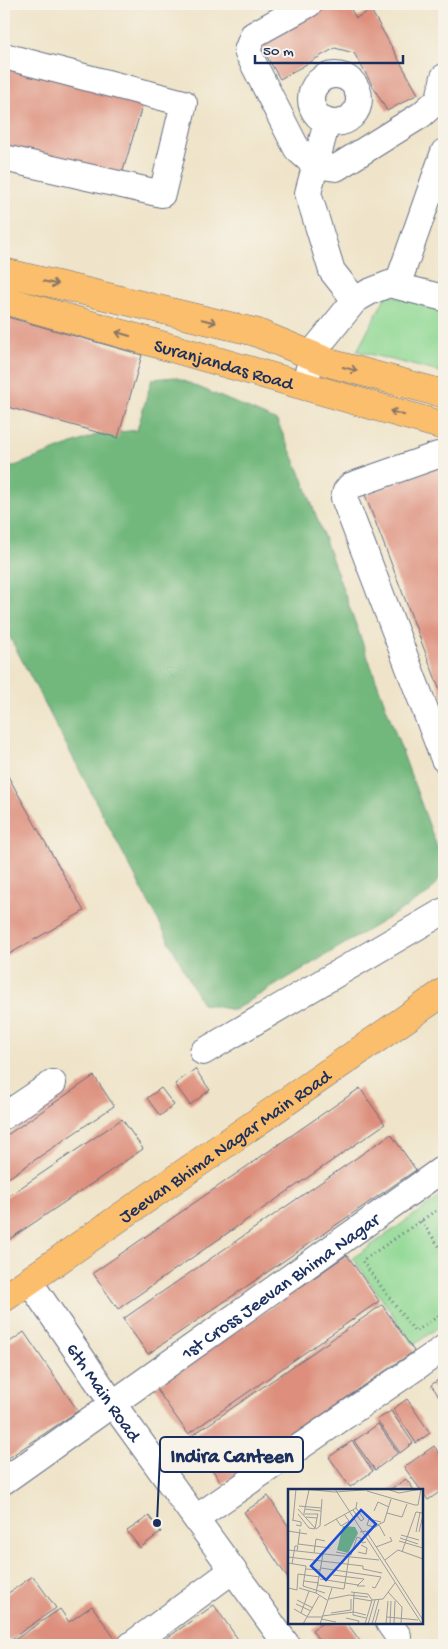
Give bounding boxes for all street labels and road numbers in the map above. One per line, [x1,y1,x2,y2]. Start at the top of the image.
street label: Suranjandas Road [151,336,297,398]
street label: Jeevan Bhima Nagar Main Road [115,1065,338,1230]
street label: 1st Cross Jeevan Bhima Nagar [177,1208,387,1367]
street label: 6th Main Road [60,1340,146,1449]

